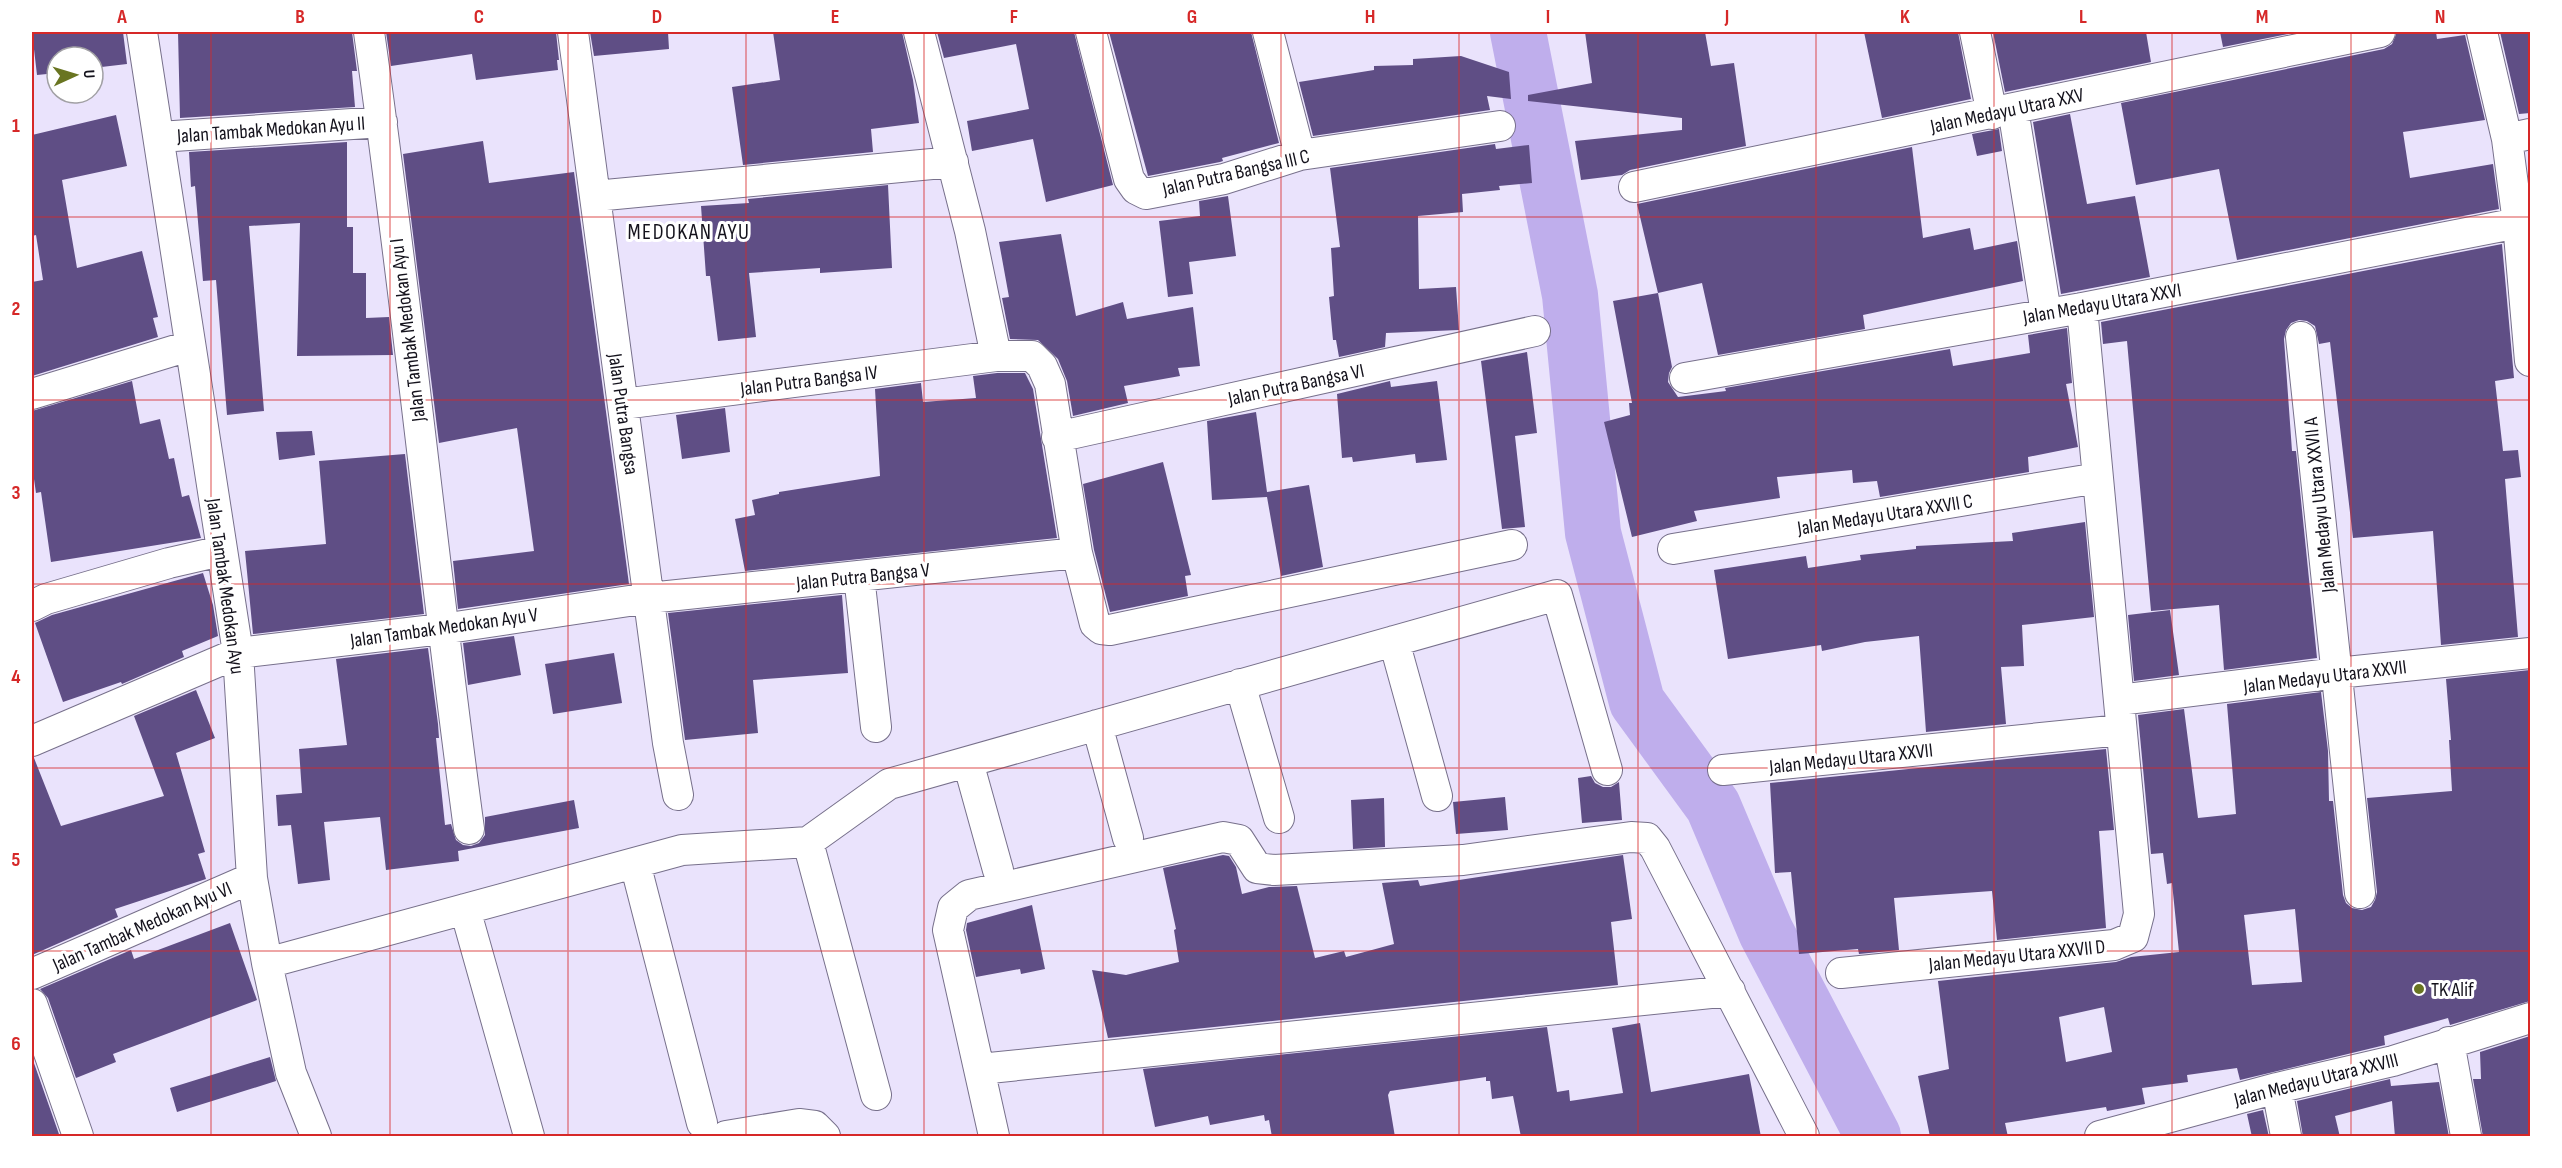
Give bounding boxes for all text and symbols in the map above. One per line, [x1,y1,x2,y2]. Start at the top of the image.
text: A [116,5,127,29]
text: B [295,5,305,29]
text: C [474,5,484,29]
text: D [652,5,662,29]
text: E [831,5,839,29]
text: F [1010,5,1018,29]
text: G [1187,5,1197,29]
text: H [1365,5,1375,29]
text: I [1546,5,1550,29]
text: J [1724,5,1729,29]
text: K [1900,5,1910,29]
text: L [2079,5,2087,29]
text: M [2256,5,2268,29]
text: N [2435,5,2445,29]
north arrow [45,45,105,105]
text: U [79,69,98,79]
street label: Jalan Medayu Utara XXV [1927,83,2086,139]
street label: Jalan Tambak Medokan Ayu II [175,111,366,149]
text: 1 [12,114,20,138]
street label: Jalan Putra Bangsa III C [1159,144,1312,202]
district label: MEDOKAN AYU [628,219,750,246]
street label: Jalan Tambak Medokan Ayu I [385,237,431,424]
street label: Jalan Medayu Utara XXVI [2020,278,2183,330]
text: 2 [12,297,20,321]
street label: Jalan Putra Bangsa [602,351,643,476]
street label: Jalan Putra Bangsa VI [1225,359,1366,411]
street label: Jalan Putra Bangsa IV [738,361,879,401]
street label: Jalan Medayu Utara XXVII A [2299,416,2341,595]
text: 3 [12,481,21,505]
street label: Jalan Medayu Utara XXVII C [1795,489,1975,541]
street label: Jalan Tambak Medokan Ayu [201,496,249,676]
street label: Jalan Putra Bangsa V [794,558,931,596]
street label: Jalan Tambak Medokan Ayu V [348,603,540,653]
street label: Jalan Medayu Utara XXVII [2241,655,2408,699]
text: 4 [11,665,21,689]
street label: Jalan Medayu Utara XXVII [1767,738,1934,780]
text: 5 [12,848,21,872]
street label: Jalan Tambak Medokan Ayu VI [48,877,236,978]
street label: Jalan Medayu Utara XXVII D [1927,935,2107,977]
place label: TK Alif [2431,978,2474,1002]
marker: TK Alif [2412,982,2426,996]
text: 6 [11,1032,21,1056]
street label: Jalan Medayu Utara XXVIII [2231,1048,2401,1112]

